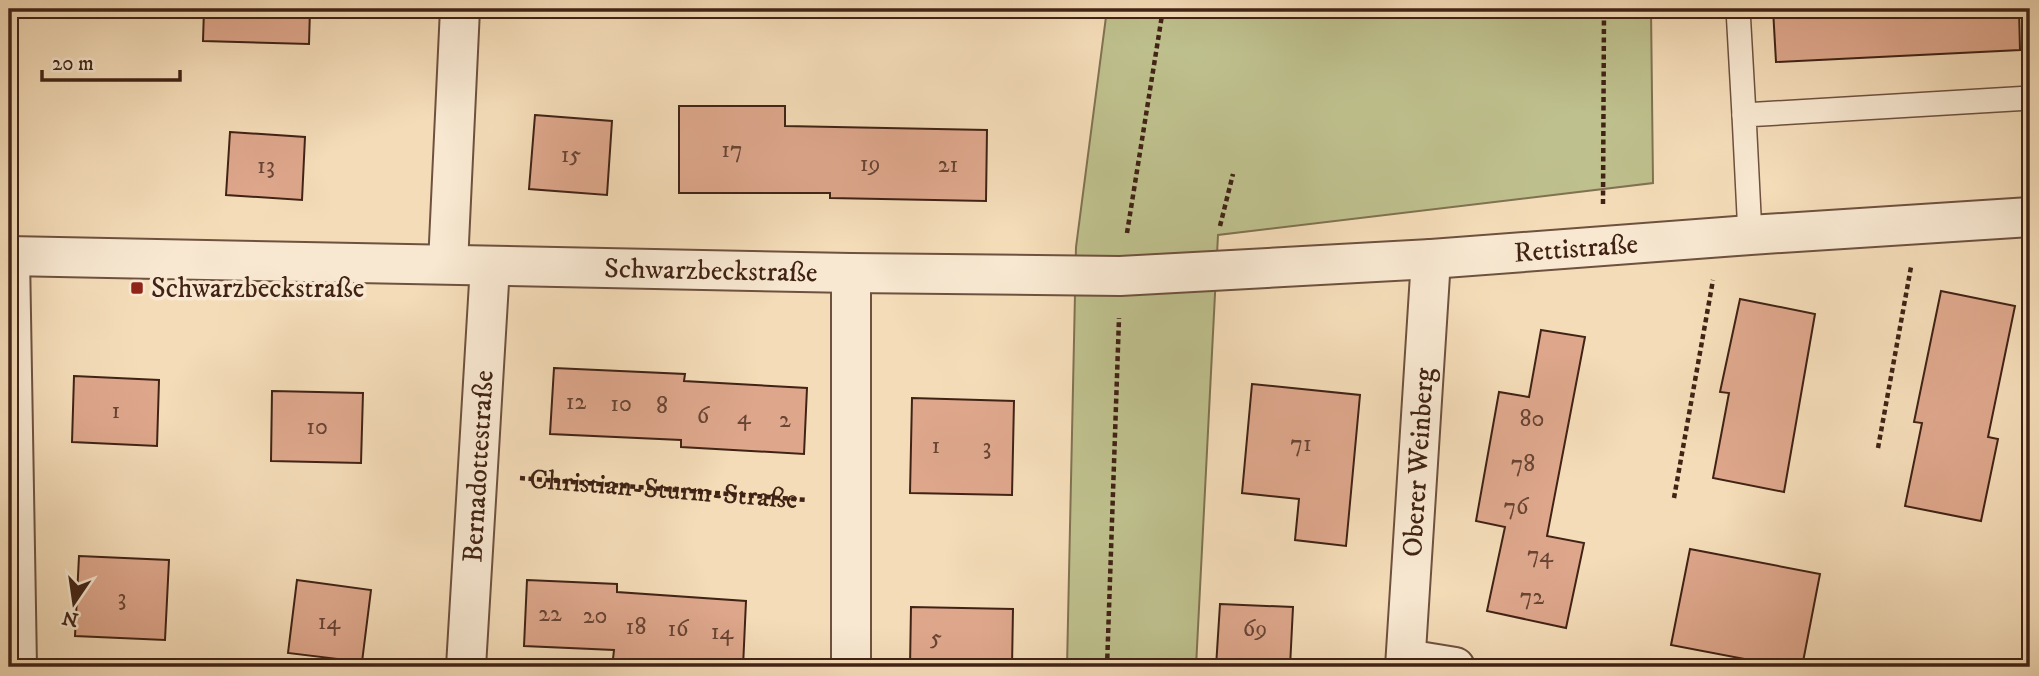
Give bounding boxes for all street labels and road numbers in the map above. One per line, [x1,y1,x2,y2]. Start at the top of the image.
street label: Rettistraße [1513,226,1639,270]
street label: Schwarzbeckstraße [604,251,818,290]
street label: Oberer Weinberg [1395,366,1442,558]
street label: Bernadottestraße [455,369,501,564]
street label: Christian-Sturm-Straße [528,461,799,517]

